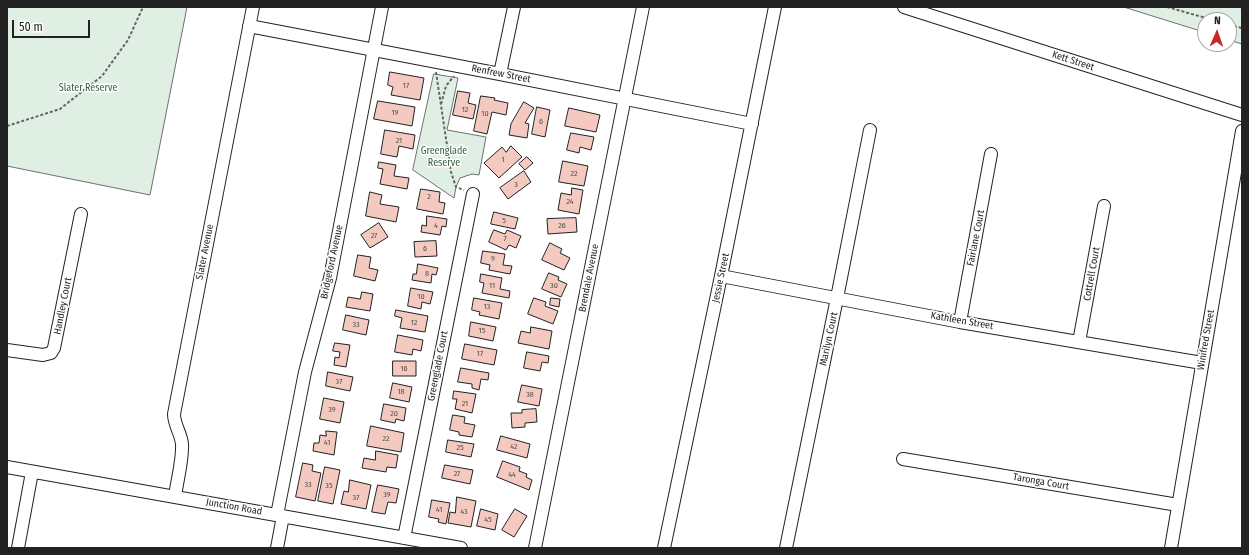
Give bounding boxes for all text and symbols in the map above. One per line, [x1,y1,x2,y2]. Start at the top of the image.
scale bar [14,12,92,38]
north arrow [1197,12,1237,52]
text: N [1214,14,1221,27]
text: 50 m [19,20,43,34]
street label: Kett Street [1050,49,1096,73]
street label: Renfrew Street [470,62,532,86]
house number: 17 [403,81,409,91]
park label: Slater Reserve [59,82,117,94]
house number: 12 [462,105,468,115]
house number: 19 [391,108,399,118]
house number: 10 [481,109,489,119]
house number: 6 [539,117,543,127]
house number: 21 [396,136,402,146]
park label: Greenglade Reserve [421,145,467,168]
house number: 1 [501,155,505,165]
house number: 22 [570,169,578,179]
house number: 3 [514,180,518,190]
house number: 2 [427,192,431,202]
house number: 24 [566,197,574,207]
street label: Fairlane Court [965,209,987,267]
house number: 5 [502,216,506,226]
house number: 4 [434,221,438,231]
house number: 26 [558,221,566,231]
street label: Slater Avenue [194,223,216,281]
street label: Bridgeford Avenue [318,224,346,300]
house number: 27 [371,231,377,241]
house number: 7 [503,234,507,244]
street label: Brendale Avenue [577,243,601,313]
house number: 6 [423,244,427,254]
street label: Cottrell Court [1081,246,1103,302]
street label: Jessie Street [710,252,732,304]
house number: 9 [491,254,495,264]
house number: 8 [425,269,429,279]
street label: Handley Court [52,276,74,336]
house number: 11 [489,281,495,291]
house number: 30 [550,281,558,291]
house number: 10 [417,292,425,302]
house number: 13 [484,302,490,312]
street label: Winifred Street [1195,309,1217,371]
street label: Kathleen Street [930,310,994,332]
street label: Marilyn Court [817,311,841,367]
house number: 12 [411,318,417,328]
house number: 33 [352,320,360,330]
house number: 15 [479,326,485,336]
street label: Greenglade Court [425,330,451,402]
house number: 17 [477,349,483,359]
house number: 16 [400,364,408,374]
house number: 37 [336,377,342,387]
house number: 18 [397,387,405,397]
house number: 38 [526,390,534,400]
house number: 21 [462,399,468,409]
house number: 39 [328,405,336,415]
house number: 20 [390,409,398,419]
house number: 22 [382,434,390,444]
house number: 41 [324,438,330,448]
house number: 42 [510,442,518,452]
house number: 25 [456,443,464,453]
house number: 27 [454,469,460,479]
house number: 44 [508,470,516,480]
street label: Taronga Court [1012,471,1070,493]
house number: 33 [304,480,312,490]
house number: 35 [325,481,333,491]
house number: 39 [383,490,391,500]
house number: 37 [353,493,359,503]
street label: Junction Road [205,496,263,518]
house number: 41 [436,505,442,515]
house number: 43 [460,507,468,517]
house number: 45 [484,515,492,525]

